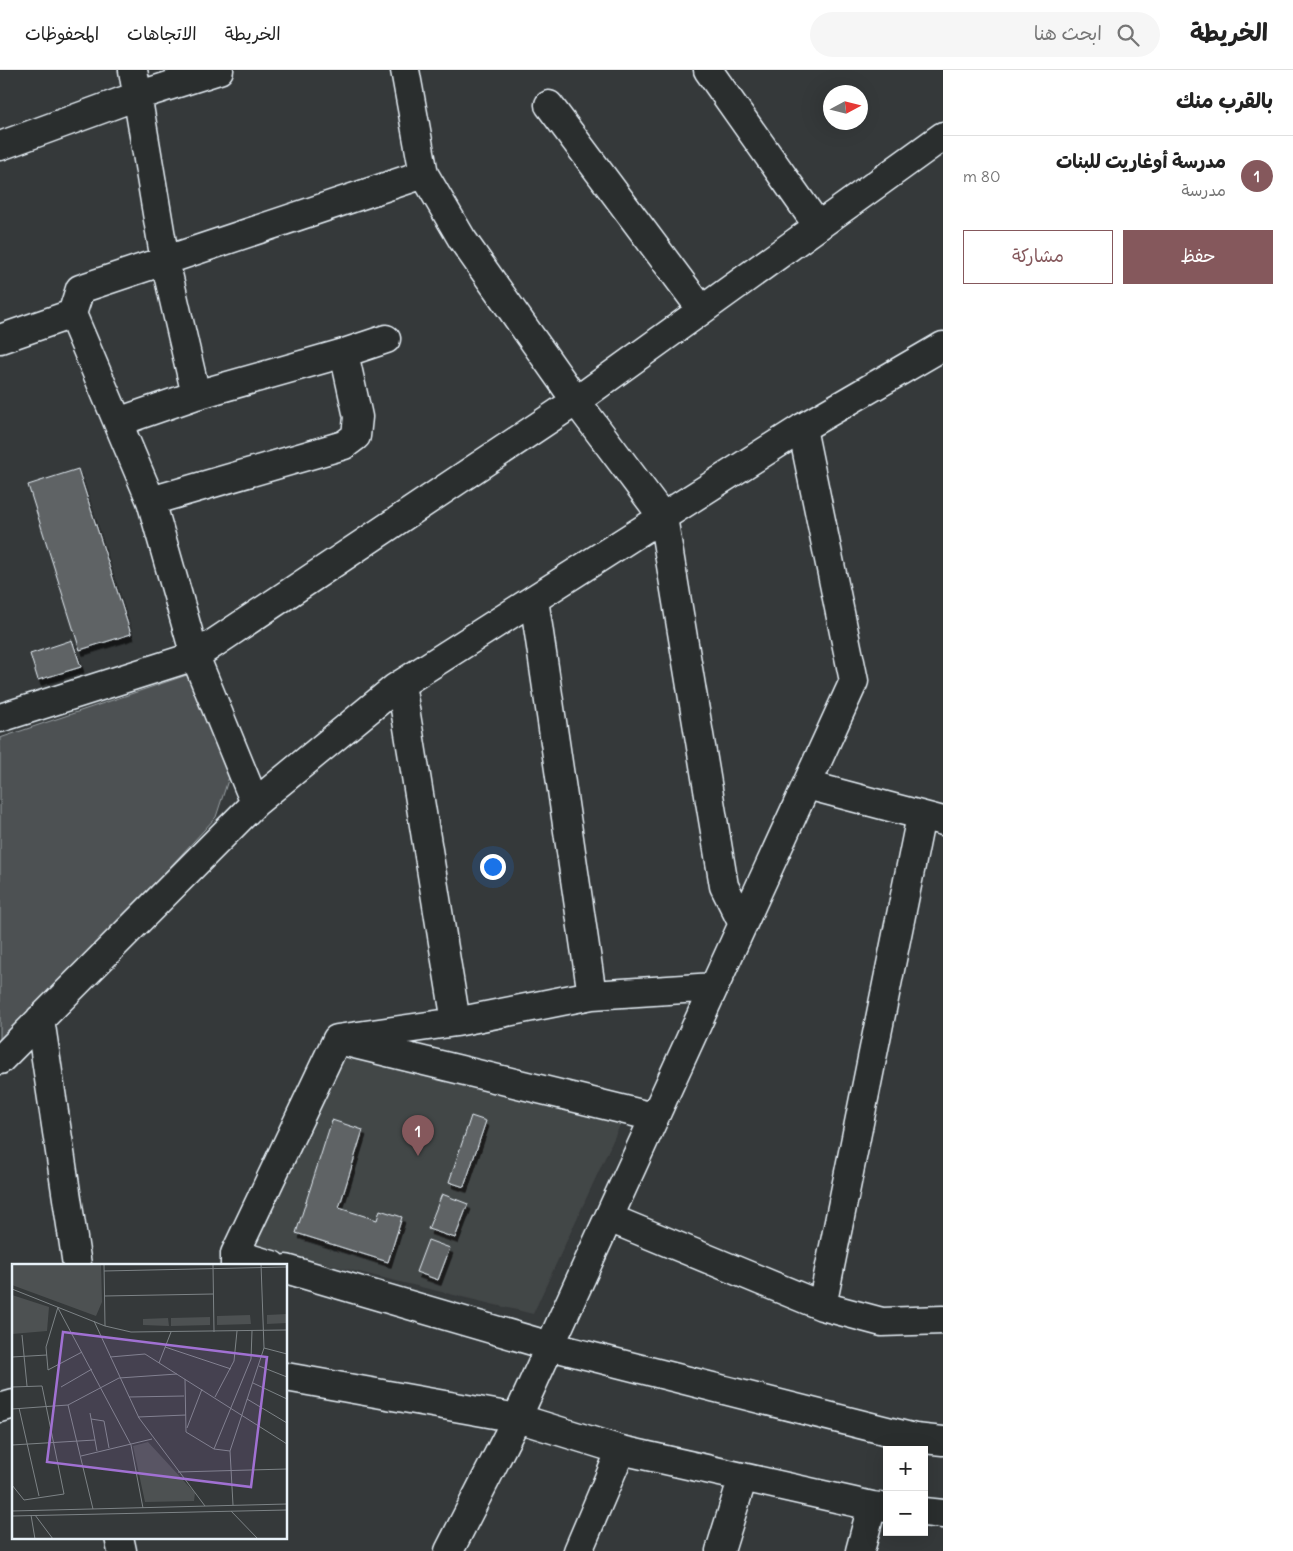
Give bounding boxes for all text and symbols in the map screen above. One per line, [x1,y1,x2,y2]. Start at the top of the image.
search box [810,12,1160,57]
text: الخريطة [1190,17,1268,47]
text: ابحث هنا [1034,21,1102,45]
icon: search [1114,21,1142,49]
text: المحفوظات [25,22,99,45]
text: الاتجاهات [127,22,197,45]
text: الخريطة [225,22,281,45]
north arrow [823,85,868,130]
text: بالقرب منك [1176,87,1273,114]
text: مدرسة أوغاريت للبنات [1056,149,1226,173]
text: 80 m [963,166,1001,186]
text: 1 [1254,166,1260,186]
text: مدرسة [1181,180,1226,200]
button: مشاركة [963,230,1113,284]
button: حفظ [1123,230,1273,284]
your location [480,854,506,880]
pin: 1 [402,1115,434,1156]
inset map [12,1264,288,1538]
map controls [883,1446,928,1536]
button: + [883,1446,928,1491]
button: − [883,1491,928,1536]

